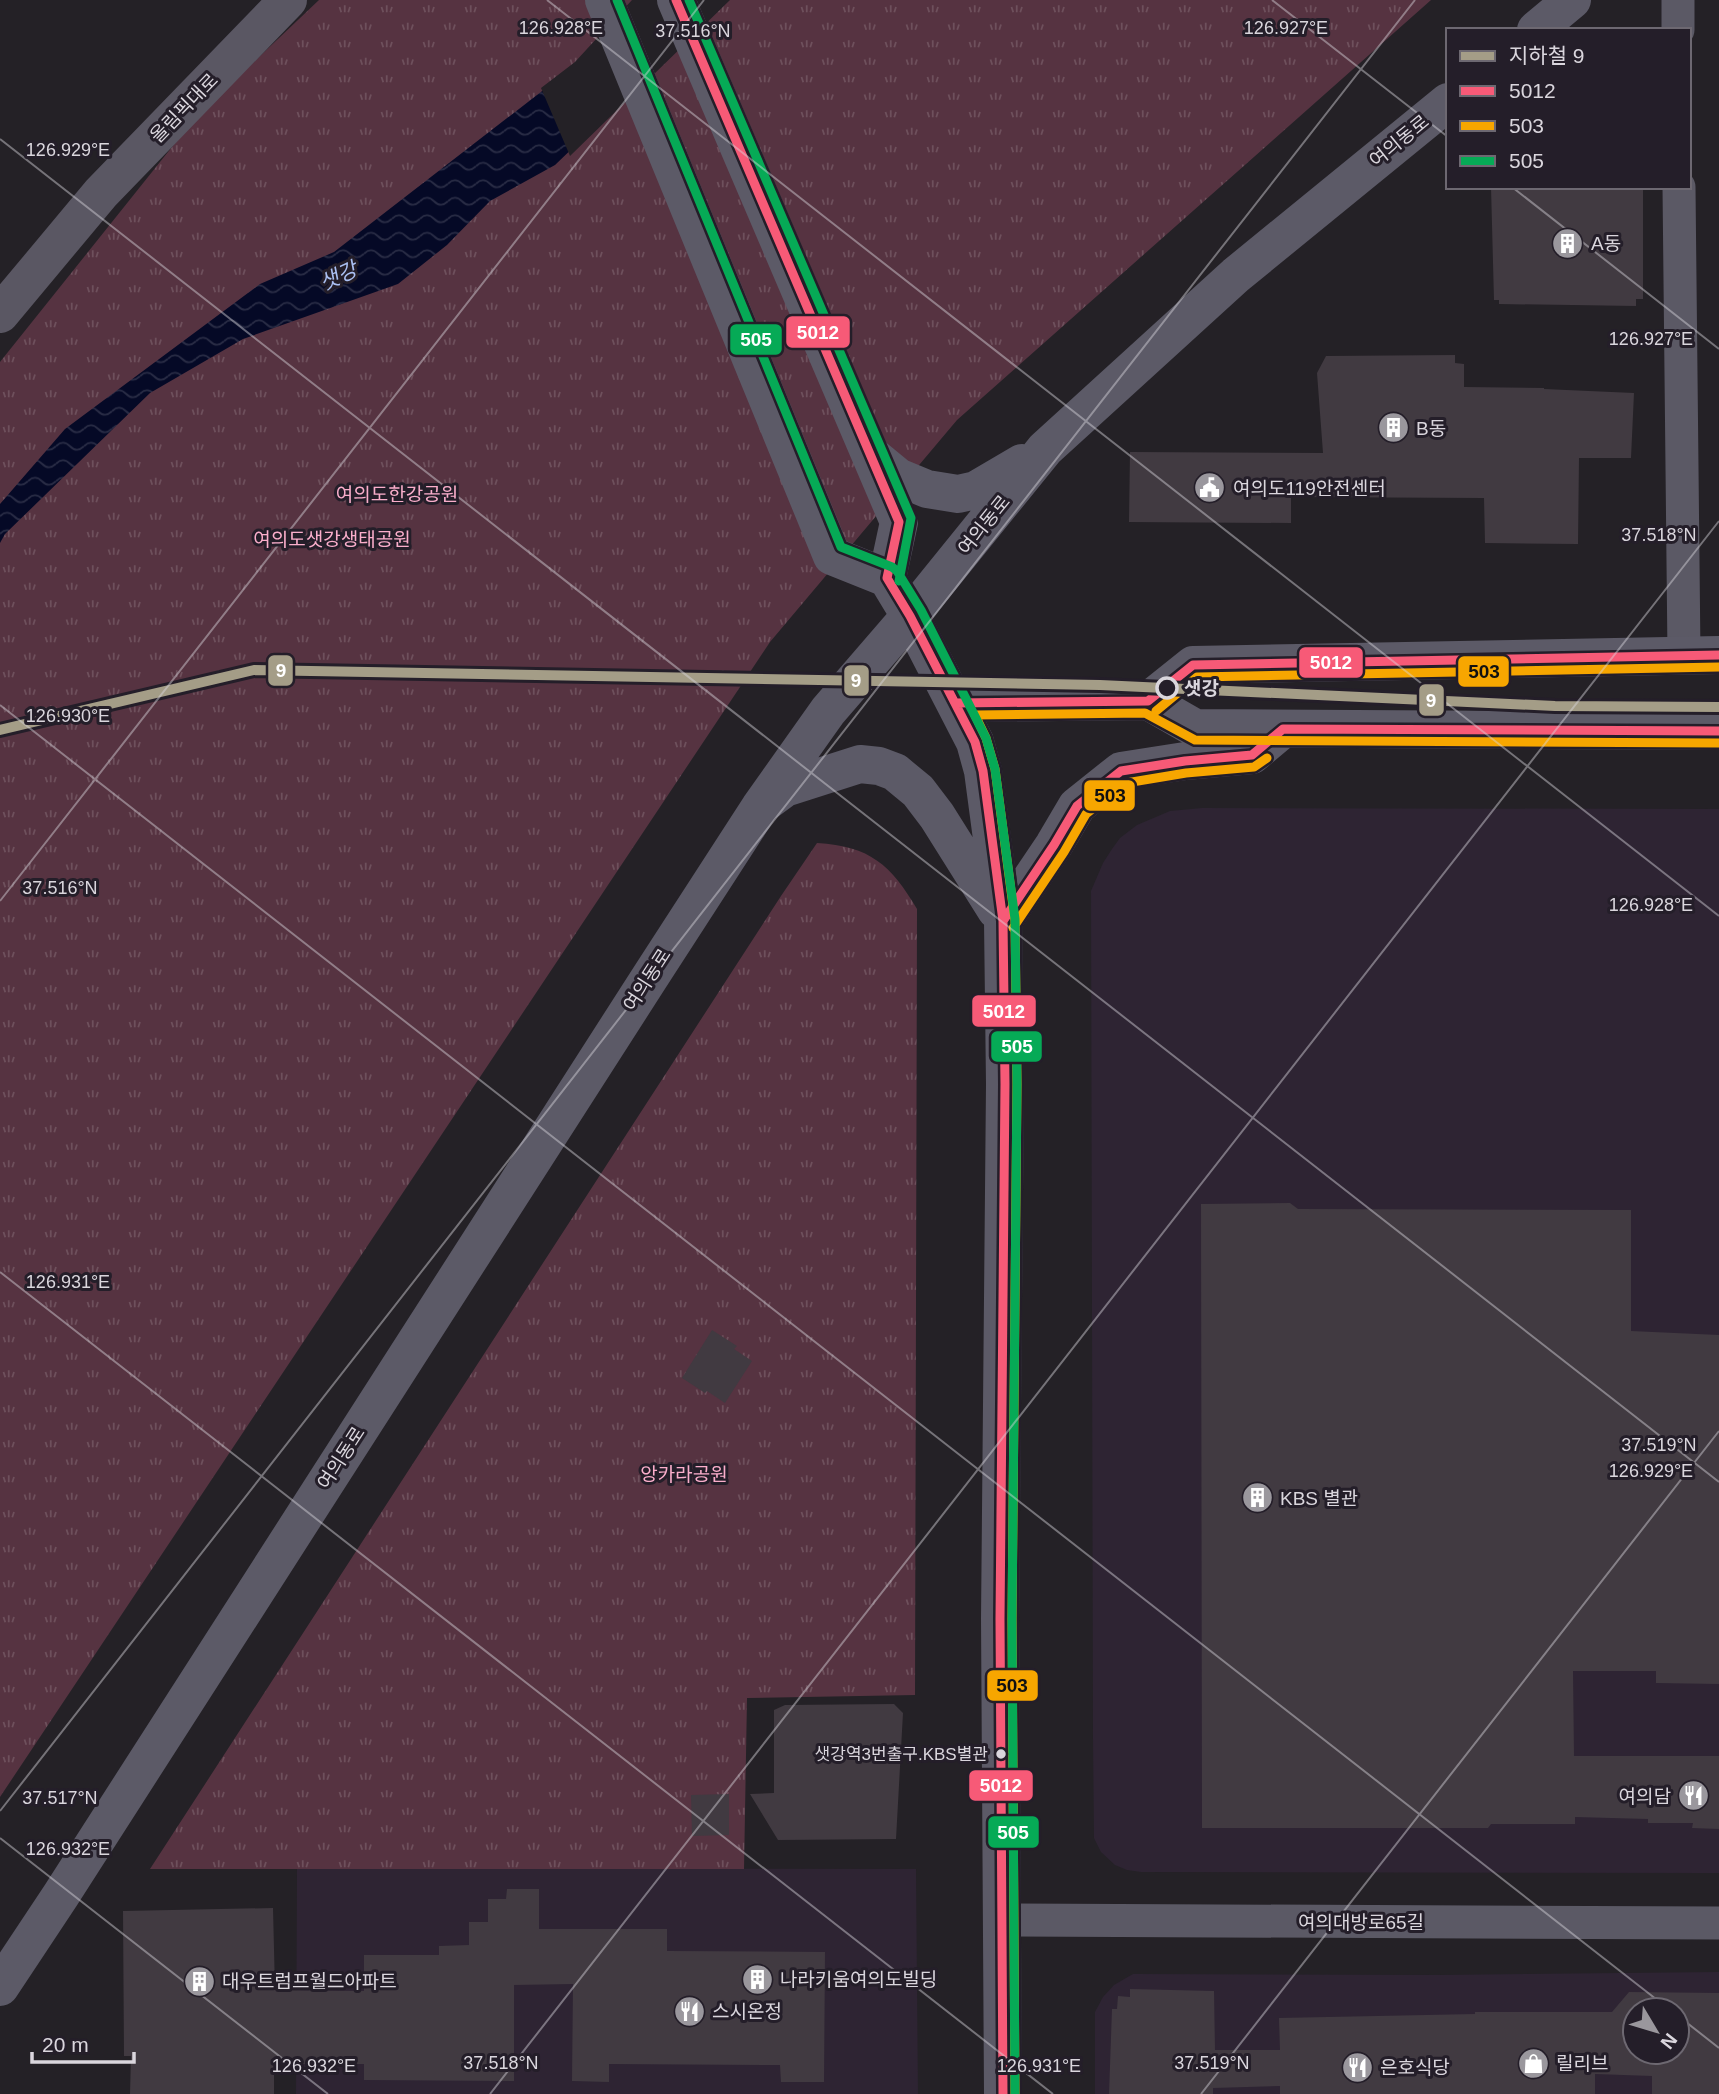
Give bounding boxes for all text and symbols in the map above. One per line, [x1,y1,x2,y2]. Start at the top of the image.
text: 126.928°E [519,18,603,38]
text: 126.927°E [1244,18,1328,38]
text: 37.516°N [655,21,731,41]
legend [1446,28,1691,189]
text: 지하철 9 [1509,44,1584,67]
street label: 올림픽대로 [146,69,222,147]
text: 5012 [1509,79,1556,102]
street label: 여의동로 [1365,111,1433,171]
text: 503 [1509,114,1544,137]
text: 126.929°E [26,140,110,160]
text: 505 [1509,149,1544,172]
building icon: A동 [1551,226,1585,260]
place label: A동 [1591,233,1621,254]
water label: 샛강 [316,256,363,295]
line badge: 5012 [785,315,851,349]
text: 5012 [797,322,839,343]
line badge: 505 [729,323,783,356]
text: 505 [740,329,772,350]
text: 126.927°E [1609,329,1693,349]
building icon: B동 [1376,411,1410,445]
place label: B동 [1416,418,1446,439]
public building icon: 여의도119안전센터 [1193,471,1227,505]
place label: 여의도119안전센터 [1233,478,1386,499]
park label: 여의도한강공원 [336,484,458,505]
street label: 여의동로 [954,491,1014,559]
text: 37.518°N [1621,525,1697,545]
park label: 여의도샛강생태공원 [253,529,411,550]
line badge: 5012 [1298,646,1364,679]
text: 5012 [1310,652,1352,673]
line badge: 9 [267,654,294,687]
line badge: 503 [1457,655,1510,688]
text: 9 [276,660,286,681]
text: 503 [1468,661,1500,682]
line badge: 9 [843,664,870,697]
text: 9 [851,670,861,691]
marker: 샛강 [1156,677,1178,699]
place label: 샛강 [1184,678,1219,699]
line badge: 9 [1418,683,1445,717]
text: 9 [1426,690,1436,711]
text: 126.930°E [26,706,110,726]
line badge: 503 [1083,779,1136,812]
text: 503 [1094,785,1126,806]
text: 37.516°N [22,878,98,898]
text: 126.928°E [1609,895,1693,915]
street label: 여의동로 [619,945,675,1015]
line badge: 5012 [971,994,1037,1028]
text: 5012 [983,1001,1025,1022]
line badge: 505 [990,1030,1043,1063]
text: 505 [1001,1036,1033,1057]
text: 126.931°E [26,1272,110,1292]
street label: 여의동로 [313,1423,369,1493]
text: 37.519°N [1621,1435,1697,1455]
text: 126.929°E [1609,1461,1693,1481]
park label: 앙카라공원 [640,1464,728,1485]
building icon: KBS 별관 [1240,1481,1274,1515]
place label: KBS 별관 [1280,1488,1358,1509]
line badge: 503 [986,1669,1039,1702]
text: 503 [996,1675,1028,1696]
place label: 샛강역3번출구.KBS별관 [815,1745,988,1764]
marker: 샛강역3번출구.KBS별관 [994,1747,1008,1761]
line badge: 5012 [968,1769,1034,1802]
text: 5012 [980,1775,1022,1796]
restaurant icon: 여의담 [1677,1779,1711,1813]
place label: 여의담 [1619,1786,1672,1807]
text: 37.517°N [22,1788,98,1808]
line badge: 505 [987,1815,1040,1849]
text: 505 [997,1822,1029,1843]
text: 126.932°E [26,1839,110,1859]
street label: 여의대방로65길 [1298,1912,1424,1933]
building icon: 나라키움여의도빌딩 [740,1962,774,1996]
building icon: 대우트럼프월드아파트 [182,1964,216,1998]
place label: 나라키움여의도빌딩 [780,1969,937,1990]
place label: 대우트럼프월드아파트 [222,1971,397,1992]
restaurant icon: 스시온정 [672,1994,706,2028]
north arrow [1621,1996,1691,2066]
place label: 스시온정 [712,2001,782,2022]
scale bar [32,2021,133,2064]
text: N [1657,2029,1682,2053]
text: 20 m [42,2033,89,2056]
shop icon: 릴리브 [1516,2046,1550,2080]
restaurant icon: 은호식당 [1340,2050,1374,2084]
text: 37.518°N [463,2053,539,2073]
text: 37.519°N [1174,2053,1250,2073]
place label: 릴리브 [1556,2053,1608,2074]
text: 126.932°E [272,2056,356,2076]
text: 126.931°E [997,2056,1081,2076]
place label: 은호식당 [1380,2057,1450,2078]

